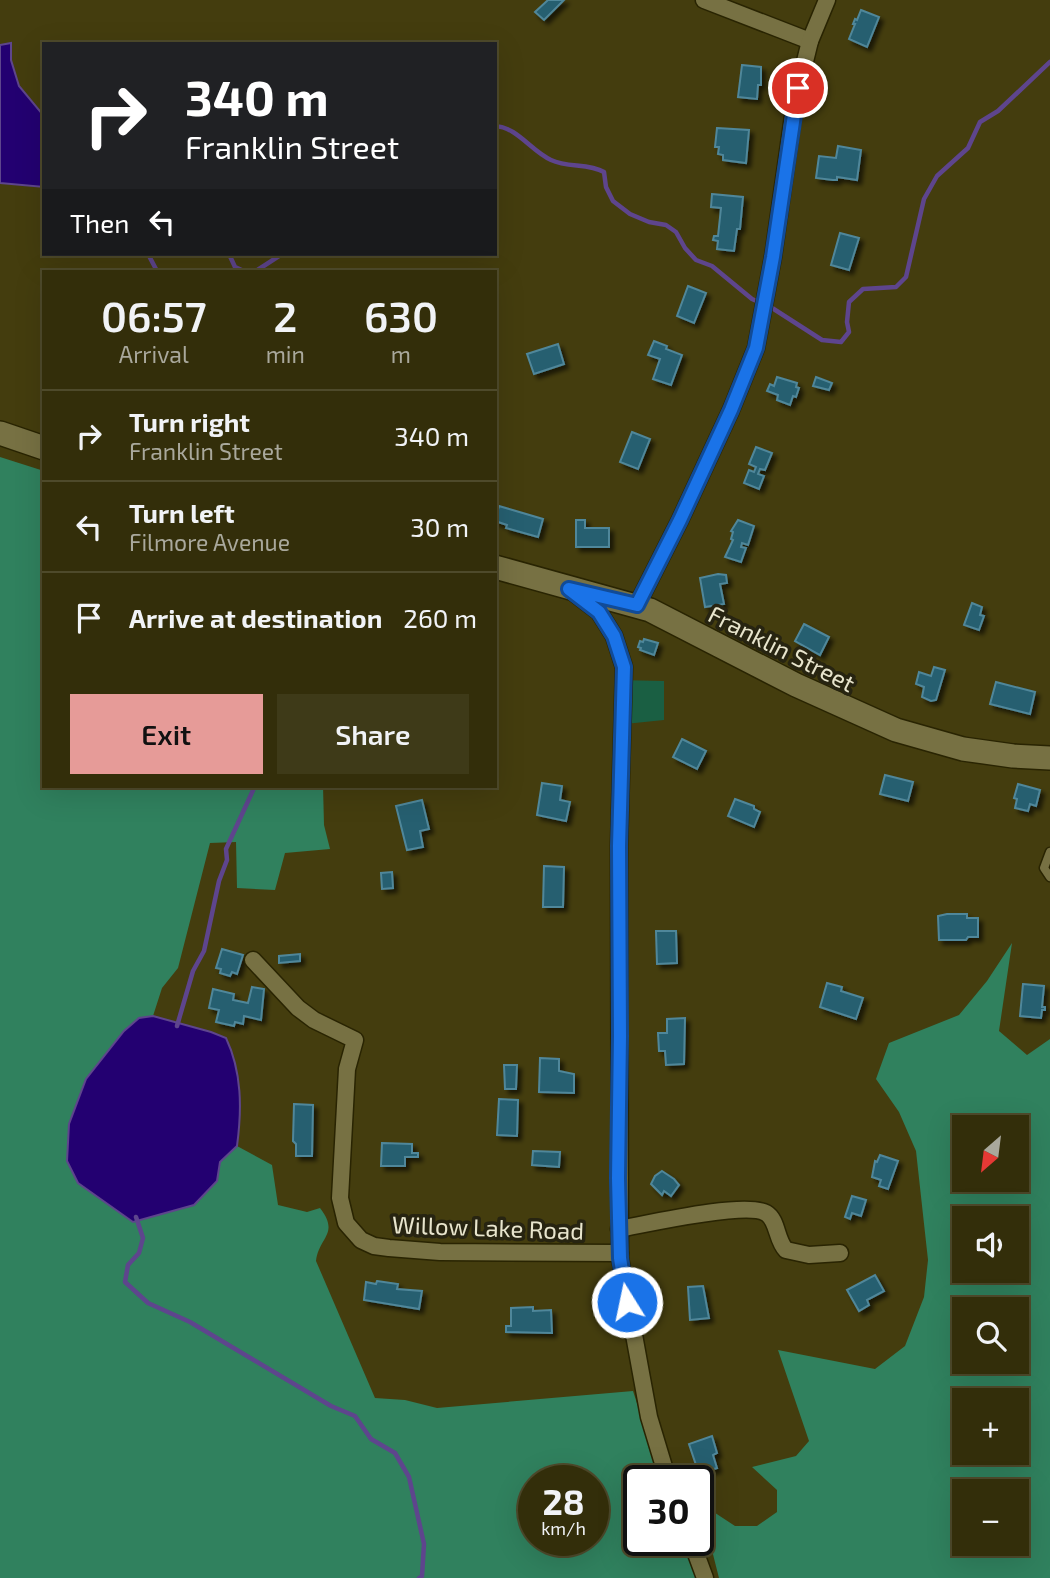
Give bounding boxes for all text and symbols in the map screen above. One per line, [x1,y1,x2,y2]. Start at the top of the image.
pin [768,58,828,118]
text: 340 m [185,67,329,126]
icon: arrive [779,69,817,107]
icon: right [70,70,161,161]
text: Franklin Street [185,127,399,165]
icon: left [143,203,181,241]
text: Then [70,207,129,238]
text: 06:57 [101,290,207,340]
text: 2 [273,290,297,340]
text: 630 [364,290,438,340]
text: Arrival [119,340,189,368]
text: min [266,340,305,368]
text: m [391,340,411,368]
text: Turn right [129,406,250,437]
icon: right [70,417,108,455]
text: 340 m [394,420,469,451]
text: Franklin Street [129,437,283,465]
text: Turn left [129,497,235,528]
icon: left [70,508,108,546]
text: 30 m [410,511,469,542]
text: Filmore Avenue [129,528,290,556]
icon: arrive [70,599,108,637]
street label: Franklin Street [704,599,860,697]
text: Arrive at destination [129,602,382,633]
text: 260 m [403,602,477,633]
button: Exit [70,694,263,774]
button: Share [277,694,469,774]
north arrow [952,1115,1029,1192]
map controls [952,1115,1029,1556]
button: sound [952,1206,1029,1283]
street label: Willow Lake Road [392,1209,584,1245]
position arrow [590,1265,664,1339]
button: search [952,1297,1029,1374]
button: + [952,1388,1029,1465]
speed limit sign: 30 [623,1465,714,1556]
button: − [952,1479,1029,1556]
text: 28 [542,1480,585,1522]
text: km/h [541,1517,586,1539]

